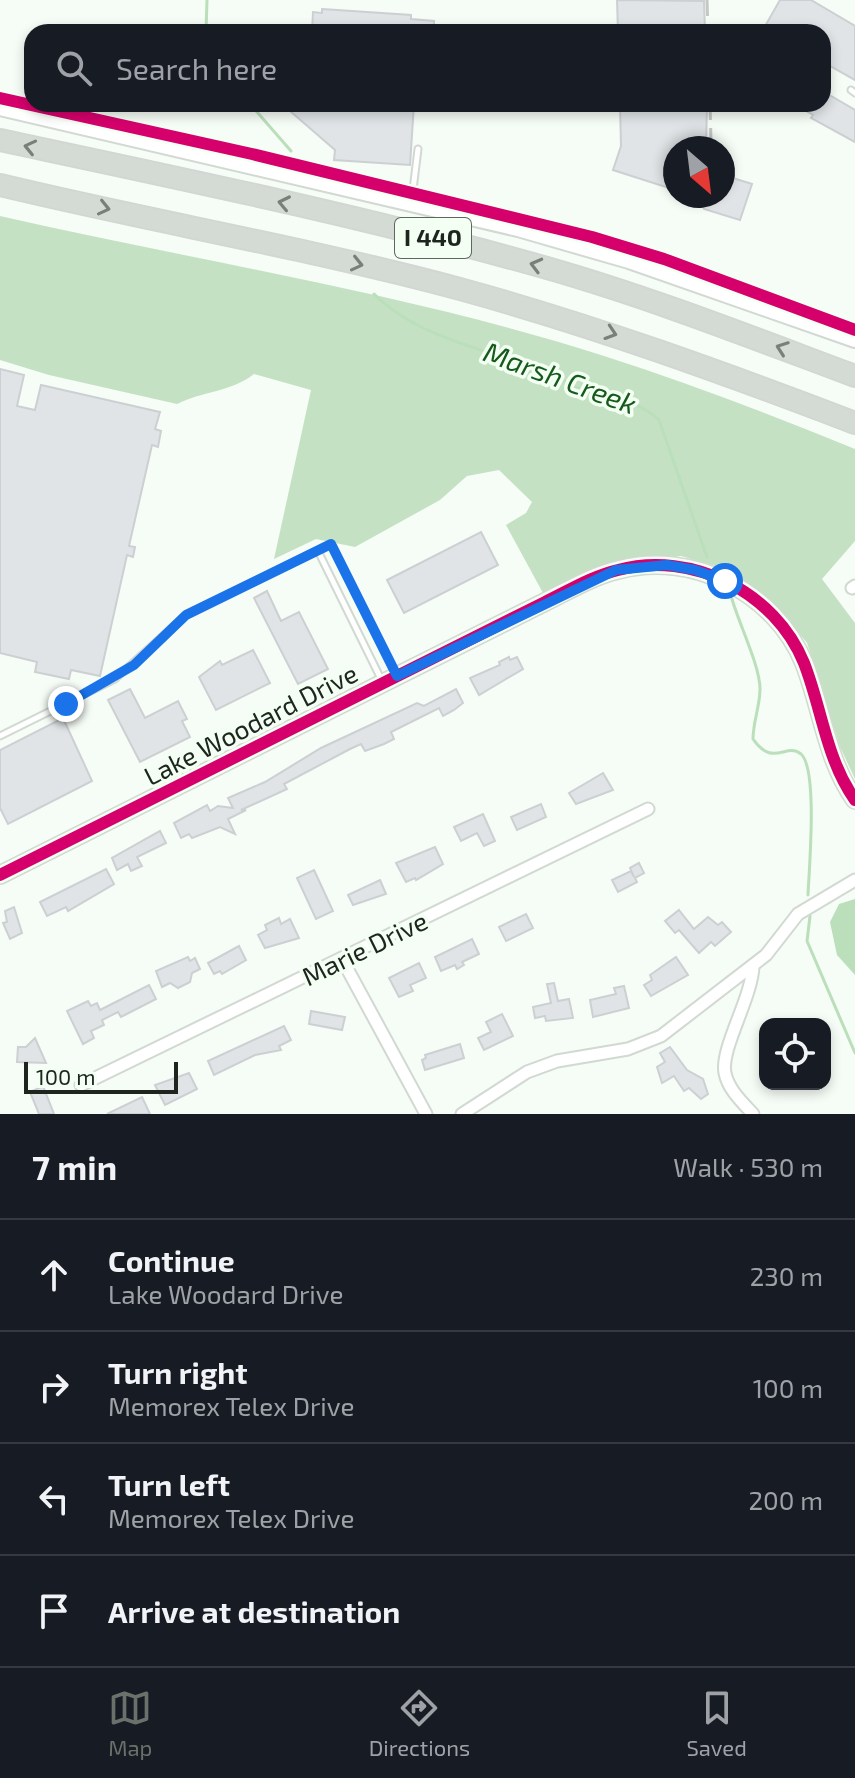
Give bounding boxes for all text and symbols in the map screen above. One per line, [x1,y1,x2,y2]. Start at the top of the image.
search box [24,24,831,112]
icon: search [52,46,96,90]
text: Search here [116,50,277,86]
north arrow [663,136,735,208]
one-way arrow [23,139,37,156]
one-way arrow [277,195,291,212]
one-way arrow [96,199,110,216]
road number: I 440 [395,218,471,258]
one-way arrow [350,255,364,272]
one-way arrow [529,258,543,275]
one-way arrow [604,324,618,340]
water label: Marsh Creek [479,334,641,420]
one-way arrow [776,341,790,358]
route start [707,563,743,599]
street label: Lake Woodard Drive [138,656,362,791]
route end [48,686,84,722]
street label: Marie Drive [297,904,432,991]
map controls [759,1018,831,1090]
button: locate [759,1018,831,1090]
scale bar [24,1058,178,1094]
text: 100 m [36,1063,95,1089]
text: 7 min [32,1146,117,1187]
text: Walk · 530 m [673,1151,823,1182]
text: Continue [108,1242,235,1278]
icon: ahead [32,1253,76,1297]
text: 230 m [750,1260,823,1291]
text: Lake Woodard Drive [108,1278,343,1309]
text: Turn right [108,1354,248,1390]
icon: right [32,1365,76,1409]
text: 100 m [753,1372,823,1403]
text: Memorex Telex Drive [108,1390,354,1421]
text: Turn left [108,1466,230,1502]
icon: left [32,1477,76,1521]
text: 200 m [748,1484,823,1515]
text: Memorex Telex Drive [108,1502,354,1533]
icon: arrive [32,1589,76,1633]
text: Arrive at destination [108,1593,400,1629]
tab: Map [108,1686,152,1760]
tab: Directions [369,1686,470,1760]
tab: Saved [686,1686,747,1760]

